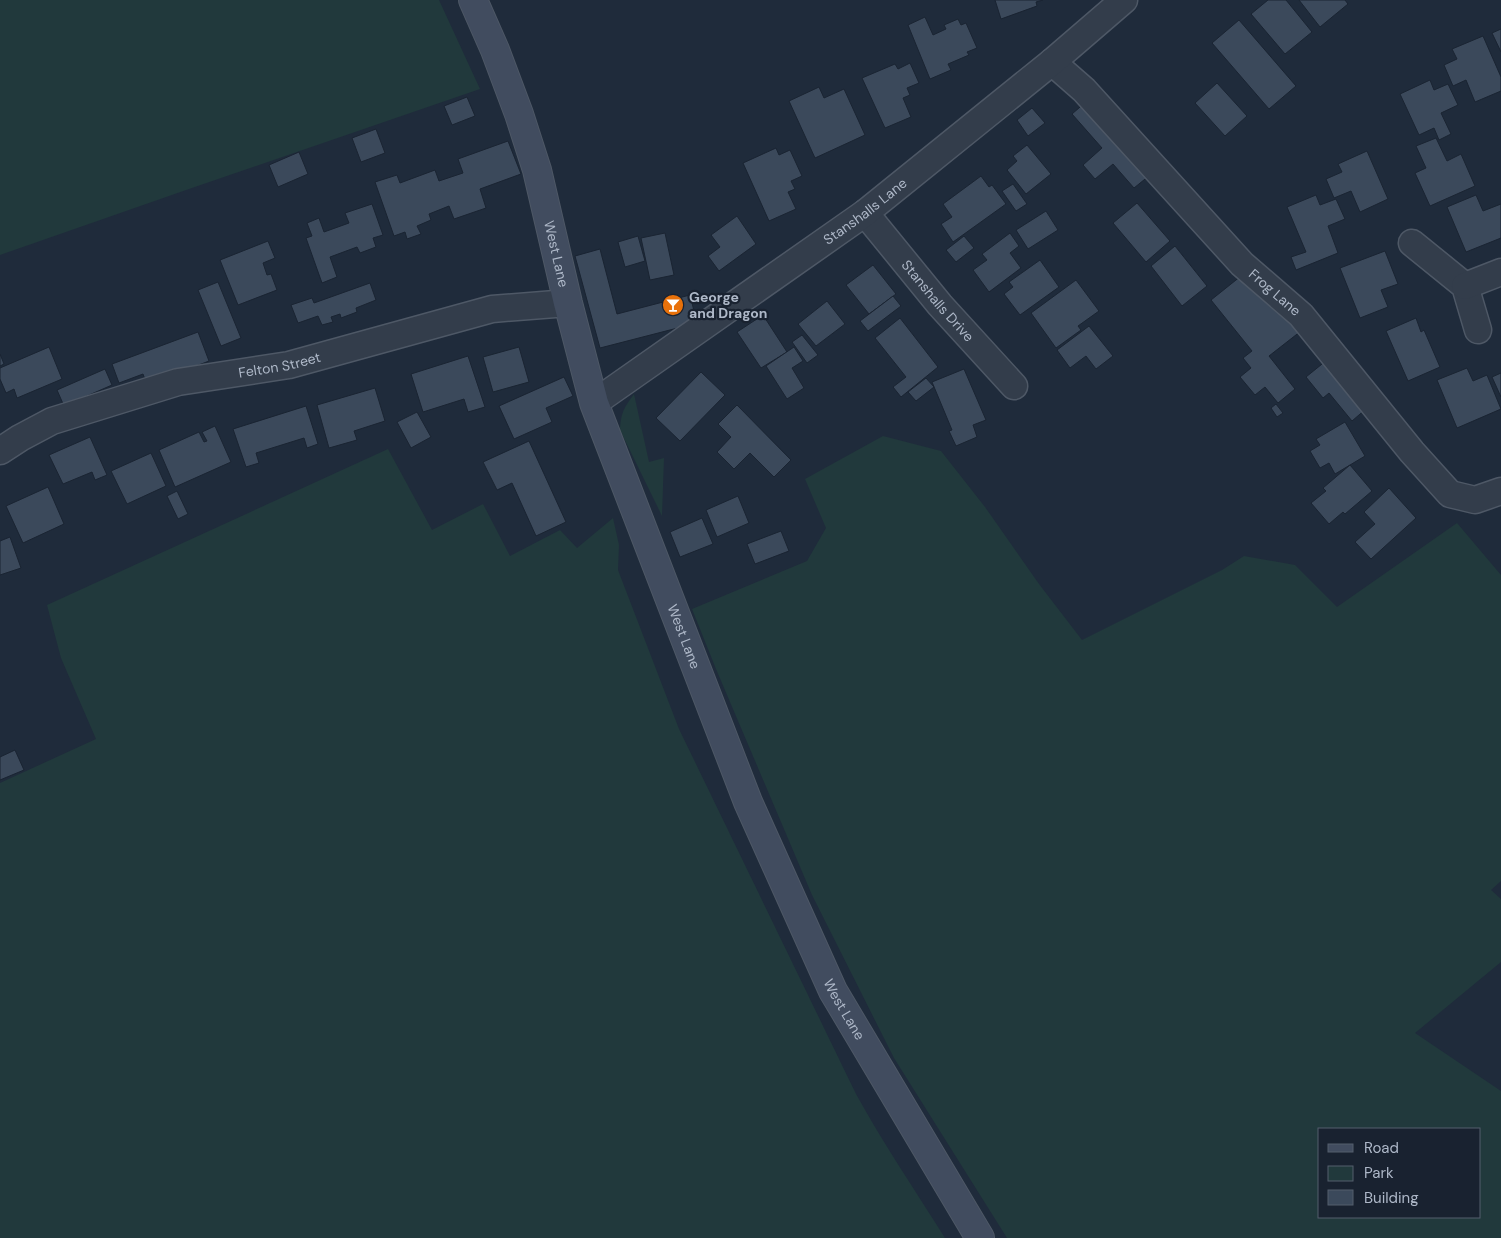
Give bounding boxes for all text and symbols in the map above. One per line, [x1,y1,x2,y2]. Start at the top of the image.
street label: Stanshalls Lane [820,174,910,248]
street label: West Lane [540,219,573,289]
street label: Stanshalls Drive [898,256,978,345]
street label: Frog Lane [1245,265,1305,320]
place label: George and Dragon [689,288,767,322]
bar icon: George and Dragon [661,293,685,317]
street label: Felton Street [237,348,323,382]
street label: West Lane [664,602,705,671]
street label: West Lane [820,976,869,1043]
legend [1318,1128,1481,1218]
text: Road [1364,1138,1399,1158]
text: Park [1364,1163,1394,1183]
text: Building [1364,1188,1419,1208]

